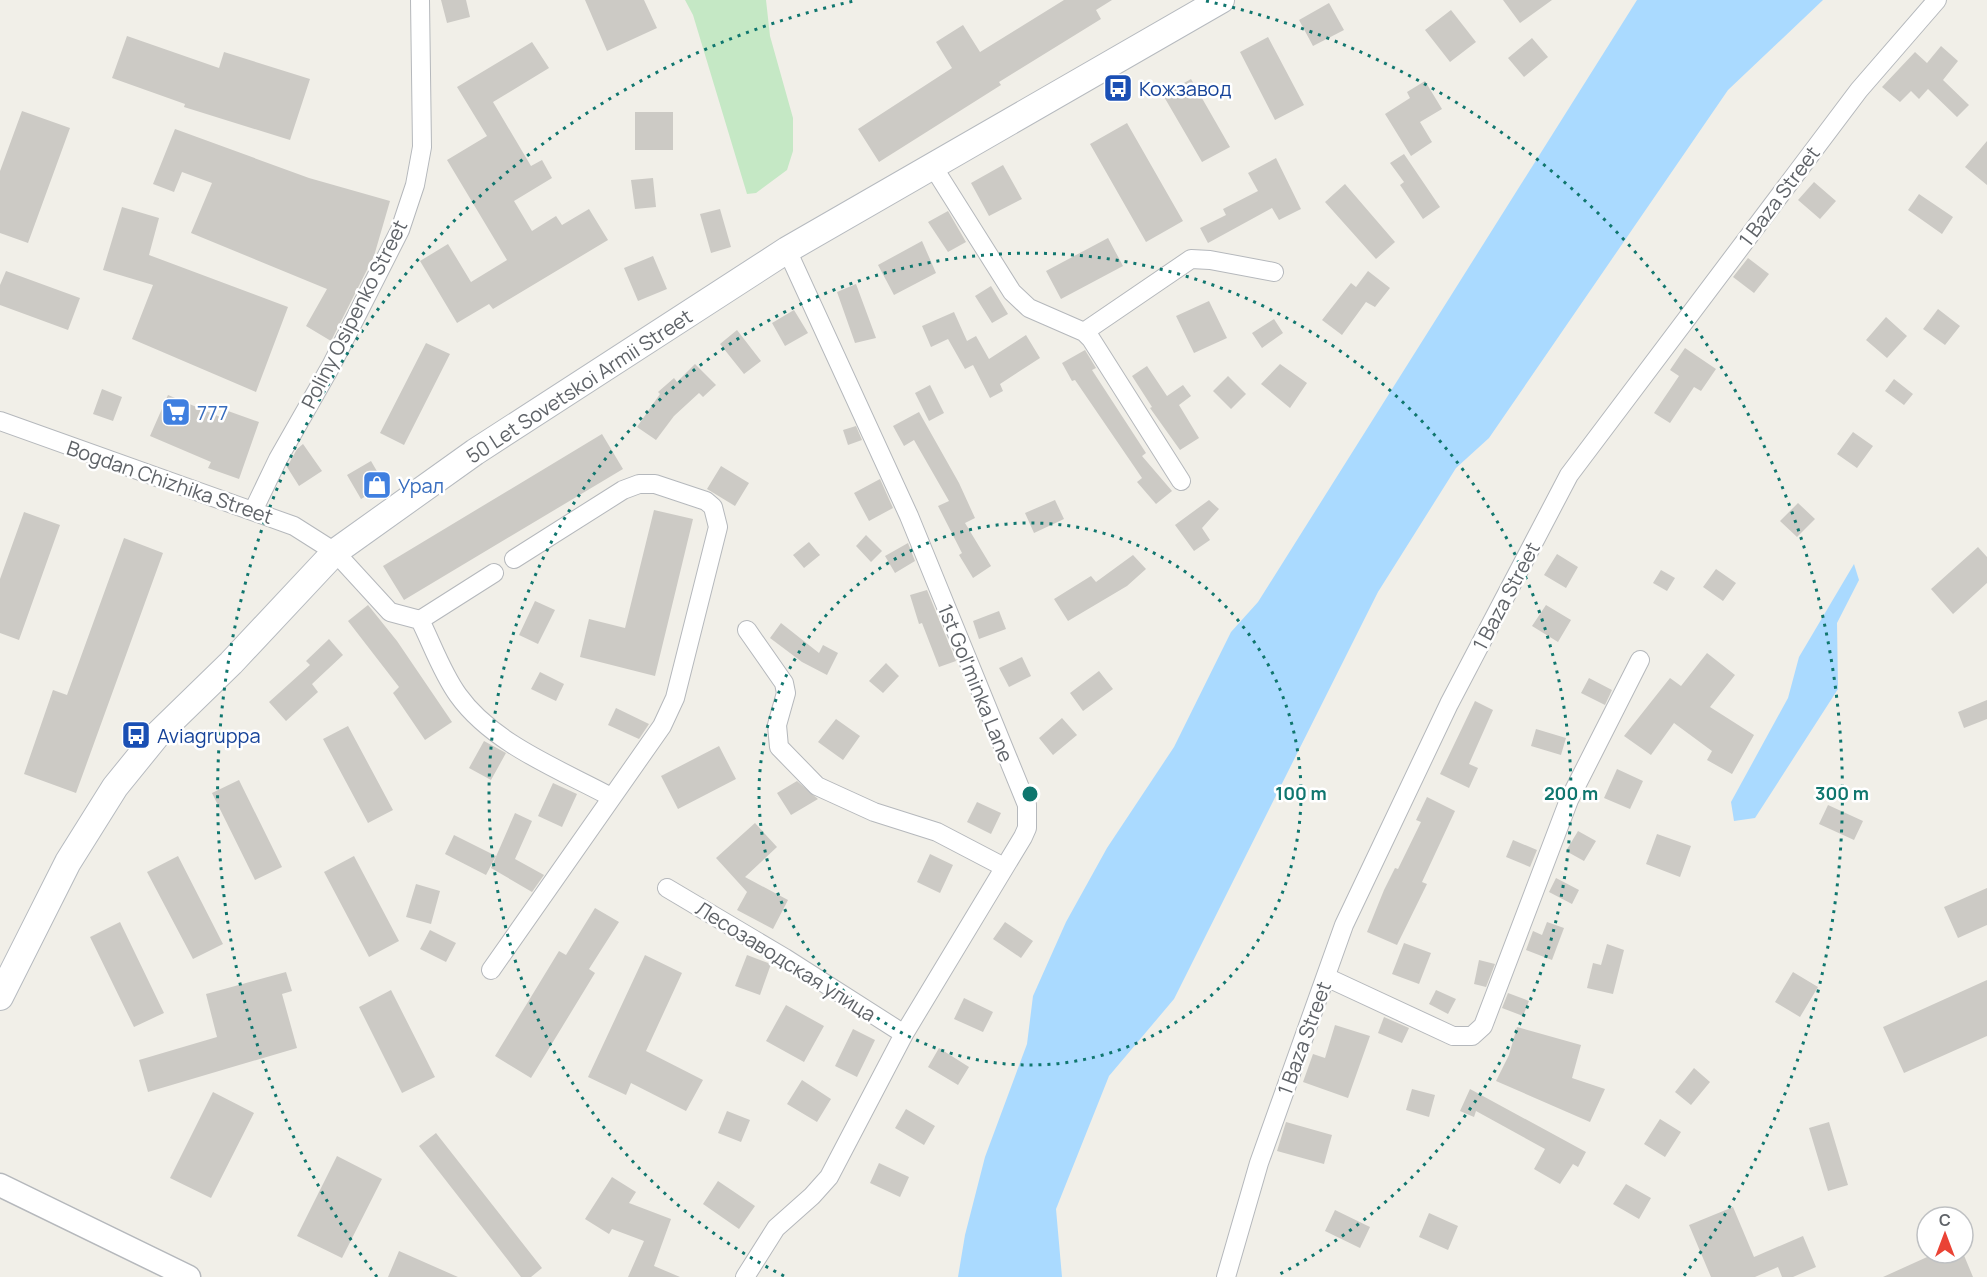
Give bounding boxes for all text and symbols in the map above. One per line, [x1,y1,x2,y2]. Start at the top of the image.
bus stop icon: Кожзавод [1102,72,1134,104]
place label: Кожзавод [1139,75,1231,102]
street label: 1 Baza Street [1732,140,1826,252]
street label: Poliny Osipenko Street [295,215,413,413]
street label: 50 Let Sovetskoi Armii Street [461,303,697,469]
supermarket icon: 777 [160,396,192,428]
place label: 777 [197,399,228,426]
street label: Bogdan Chizhika Street [63,434,277,530]
shop icon: Урал [361,469,393,501]
place label: Урал [398,472,444,499]
street label: 1 Baza Street [1466,537,1546,655]
street label: 1st Gol'minka Lane [932,600,1020,766]
bus stop icon: Aviagruppa [120,719,152,751]
place label: Aviagruppa [157,722,261,749]
text: 100 m [1275,781,1327,805]
text: 200 m [1544,781,1598,805]
text: 300 m [1815,781,1869,805]
centre of rings [1020,784,1040,804]
street label: Лесозаводская улица [691,895,881,1027]
street label: 1 Baza Street [1271,977,1337,1099]
north arrow [1915,1205,1975,1265]
text: С [1939,1209,1951,1231]

